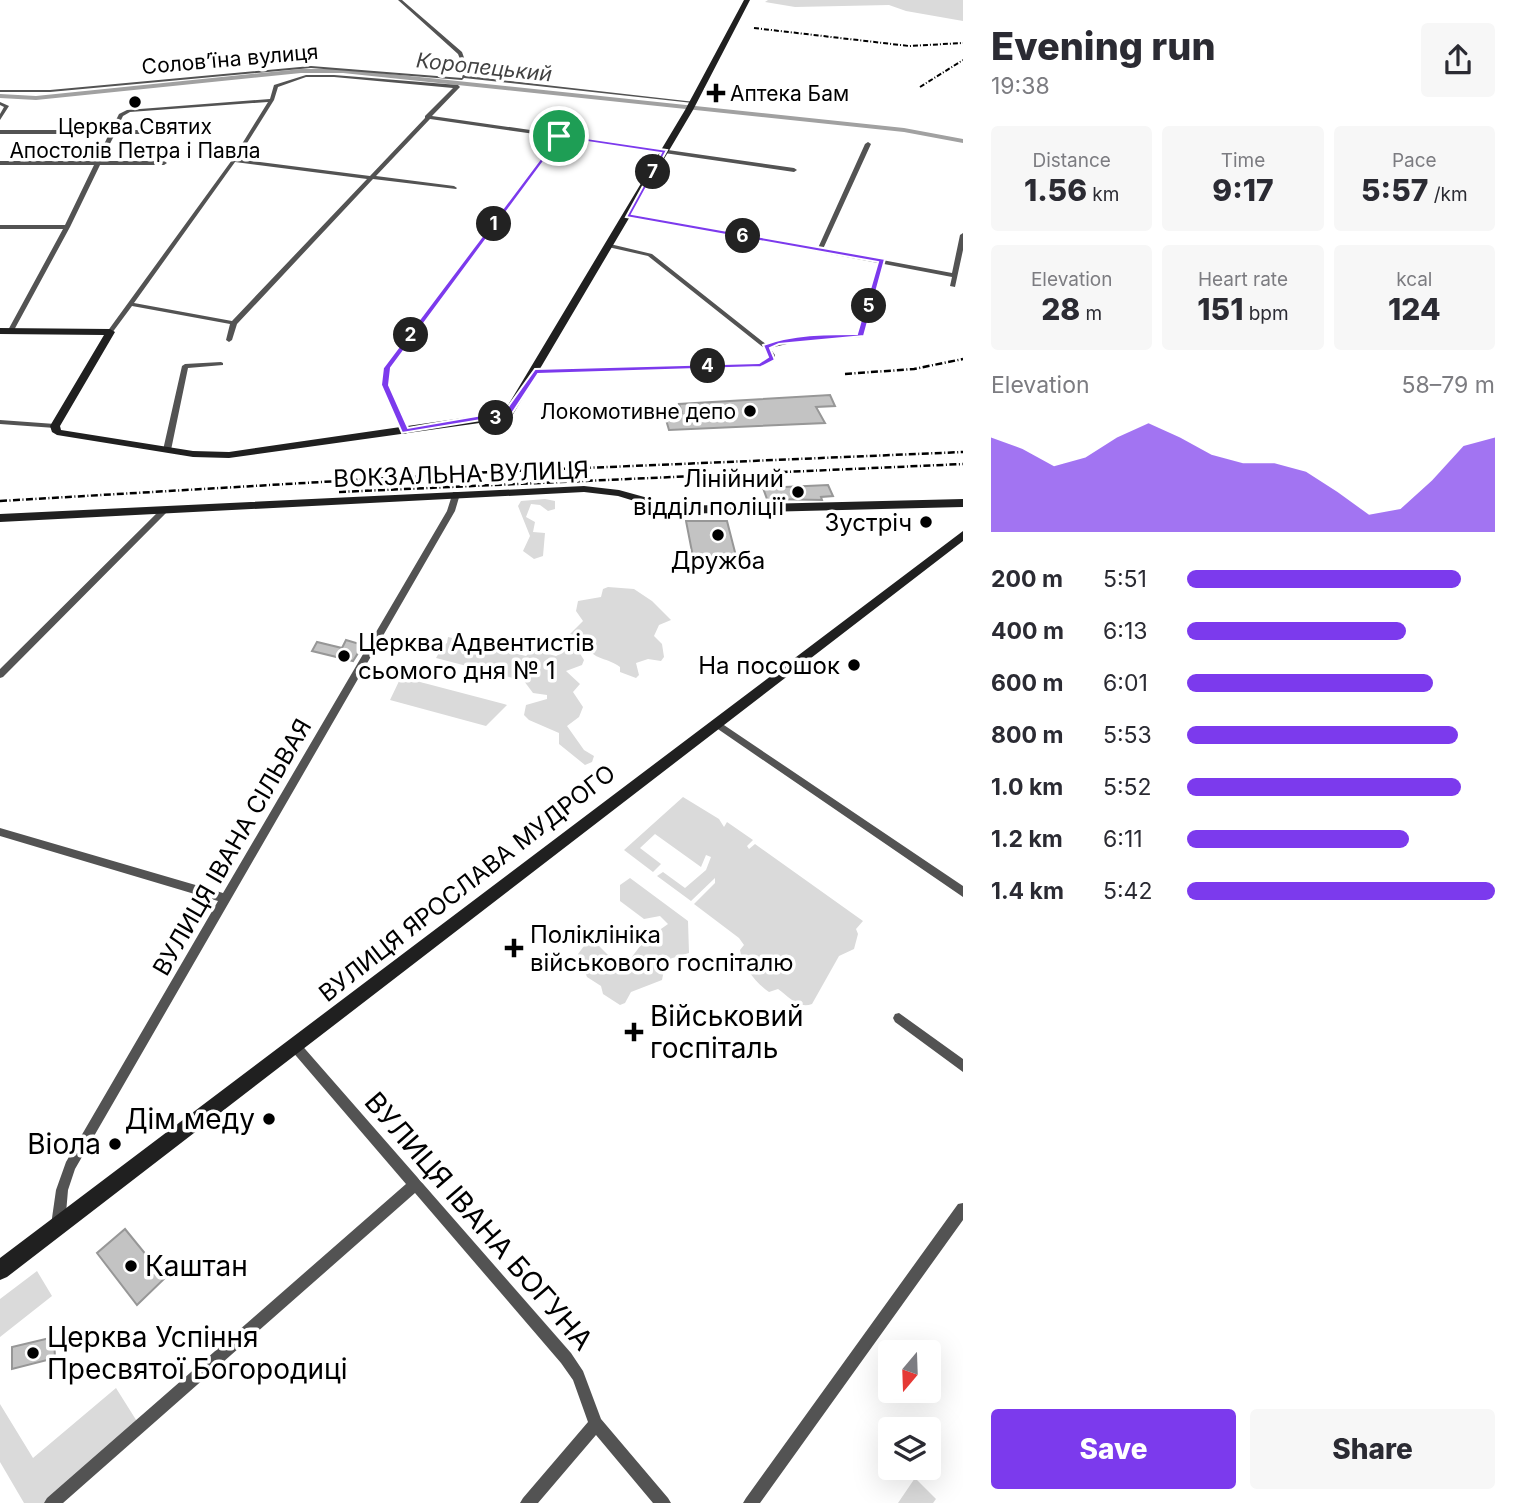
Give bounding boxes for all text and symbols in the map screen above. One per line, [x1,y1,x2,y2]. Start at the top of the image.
text: Evening run [991,23,1216,69]
button: share [1421,23,1495,97]
street label: Соловʼїна вулиця [141,39,319,79]
water label: Коропецький [415,47,553,87]
text: 19:38 [991,72,1050,100]
place label: Аптека Бам [730,81,849,106]
marker: Аптека Бам [708,85,724,101]
marker: Церква Святих Апостолів Петра і Павла [127,94,143,110]
pin [529,106,589,166]
place label: Церква Святих Апостолів Петра і Павла [9,114,261,163]
icon: arrive [540,117,578,155]
text: Distance [1032,149,1111,172]
text: Time [1221,149,1265,172]
text: Pace [1392,149,1437,172]
pin: 7 [636,154,670,190]
text: 7 [647,160,658,183]
text: 1.56 [1024,172,1087,208]
text: 9:17 [1212,172,1274,208]
text: 5:57 [1361,172,1428,208]
text: km [1087,183,1119,206]
text: /km [1428,183,1468,206]
pin: 1 [476,206,512,242]
text: 1 [489,212,498,235]
pin: 6 [726,218,760,254]
text: 6 [736,224,749,247]
text: Elevation [1031,268,1112,291]
text: Heart rate [1198,268,1288,291]
text: kcal [1396,268,1432,291]
pin: 5 [852,288,886,324]
text: 28 [1041,291,1080,327]
text: 151 [1197,291,1243,327]
text: 124 [1388,291,1441,327]
text: 5 [862,294,875,317]
text: m [1080,302,1102,325]
text: bpm [1243,302,1289,325]
pin: 2 [394,318,428,352]
text: 2 [405,323,416,346]
pin: 4 [690,348,726,384]
text: 4 [701,354,714,377]
text: Elevation [991,371,1090,399]
text: 58–79 m [1402,371,1495,399]
place label: Локомотивне депо [540,399,736,424]
pin: 3 [478,400,514,436]
marker: Локомотивне депо [742,403,758,419]
text: 3 [489,406,502,429]
street label: ВОКЗАЛЬНА ВУЛИЦЯ [333,455,589,493]
place label: Лінійний відділ поліції [633,464,785,521]
marker: Лінійний відділ поліції [790,484,806,500]
place label: Зустріч [825,508,912,537]
marker: Зустріч [918,514,934,530]
marker: Дружба [710,527,726,543]
place label: Дружба [671,546,765,575]
text: 200 m [991,565,1063,593]
text: 5:51 [1103,565,1147,593]
text: 400 m [991,617,1064,645]
text: 6:13 [1103,617,1147,645]
place label: Церква Адвентистів сьомого дня № 1 [358,628,595,685]
marker: Церква Адвентистів сьомого дня № 1 [336,648,352,664]
place label: На посошок [698,651,840,680]
marker: На посошок [846,657,862,673]
text: 600 m [991,669,1063,697]
text: 6:01 [1103,669,1148,697]
street label: ВУЛИЦЯ ІВАНА СІЛЬВАЯ [147,714,317,980]
text: 800 m [991,721,1063,749]
text: 5:53 [1103,721,1152,749]
street label: ВУЛИЦЯ ЯРОСЛАВА МУДРОГО [313,758,621,1008]
text: 1.0 km [991,773,1063,801]
text: 5:52 [1103,773,1152,801]
text: 1.2 km [991,825,1063,853]
text: 6:11 [1103,825,1143,853]
text: 1.4 km [991,877,1064,905]
text: 5:42 [1103,877,1153,905]
place label: Поліклініка військового госпіталю [530,920,793,977]
marker: Поліклініка військового госпіталю [504,938,524,958]
place label: Військовий госпіталь [650,999,804,1065]
marker: Військовий госпіталь [624,1022,644,1042]
street label: ВУЛИЦЯ ІВАНА БОГУНА [358,1085,600,1357]
place label: Дім меду [125,1102,255,1136]
marker: Дім меду [261,1111,277,1127]
place label: Віола [27,1127,101,1161]
marker: Віола [107,1136,123,1152]
place label: Каштан [145,1249,248,1283]
marker: Каштан [123,1258,139,1274]
place label: Церква Успіння Пресвятої Богородиці [47,1320,348,1386]
north arrow [878,1340,942,1404]
map controls [878,1340,941,1480]
marker: Церква Успіння Пресвятої Богородиці [25,1345,41,1361]
button: Save [991,1409,1236,1489]
button: Share [1250,1409,1495,1489]
button: layers [878,1417,941,1480]

